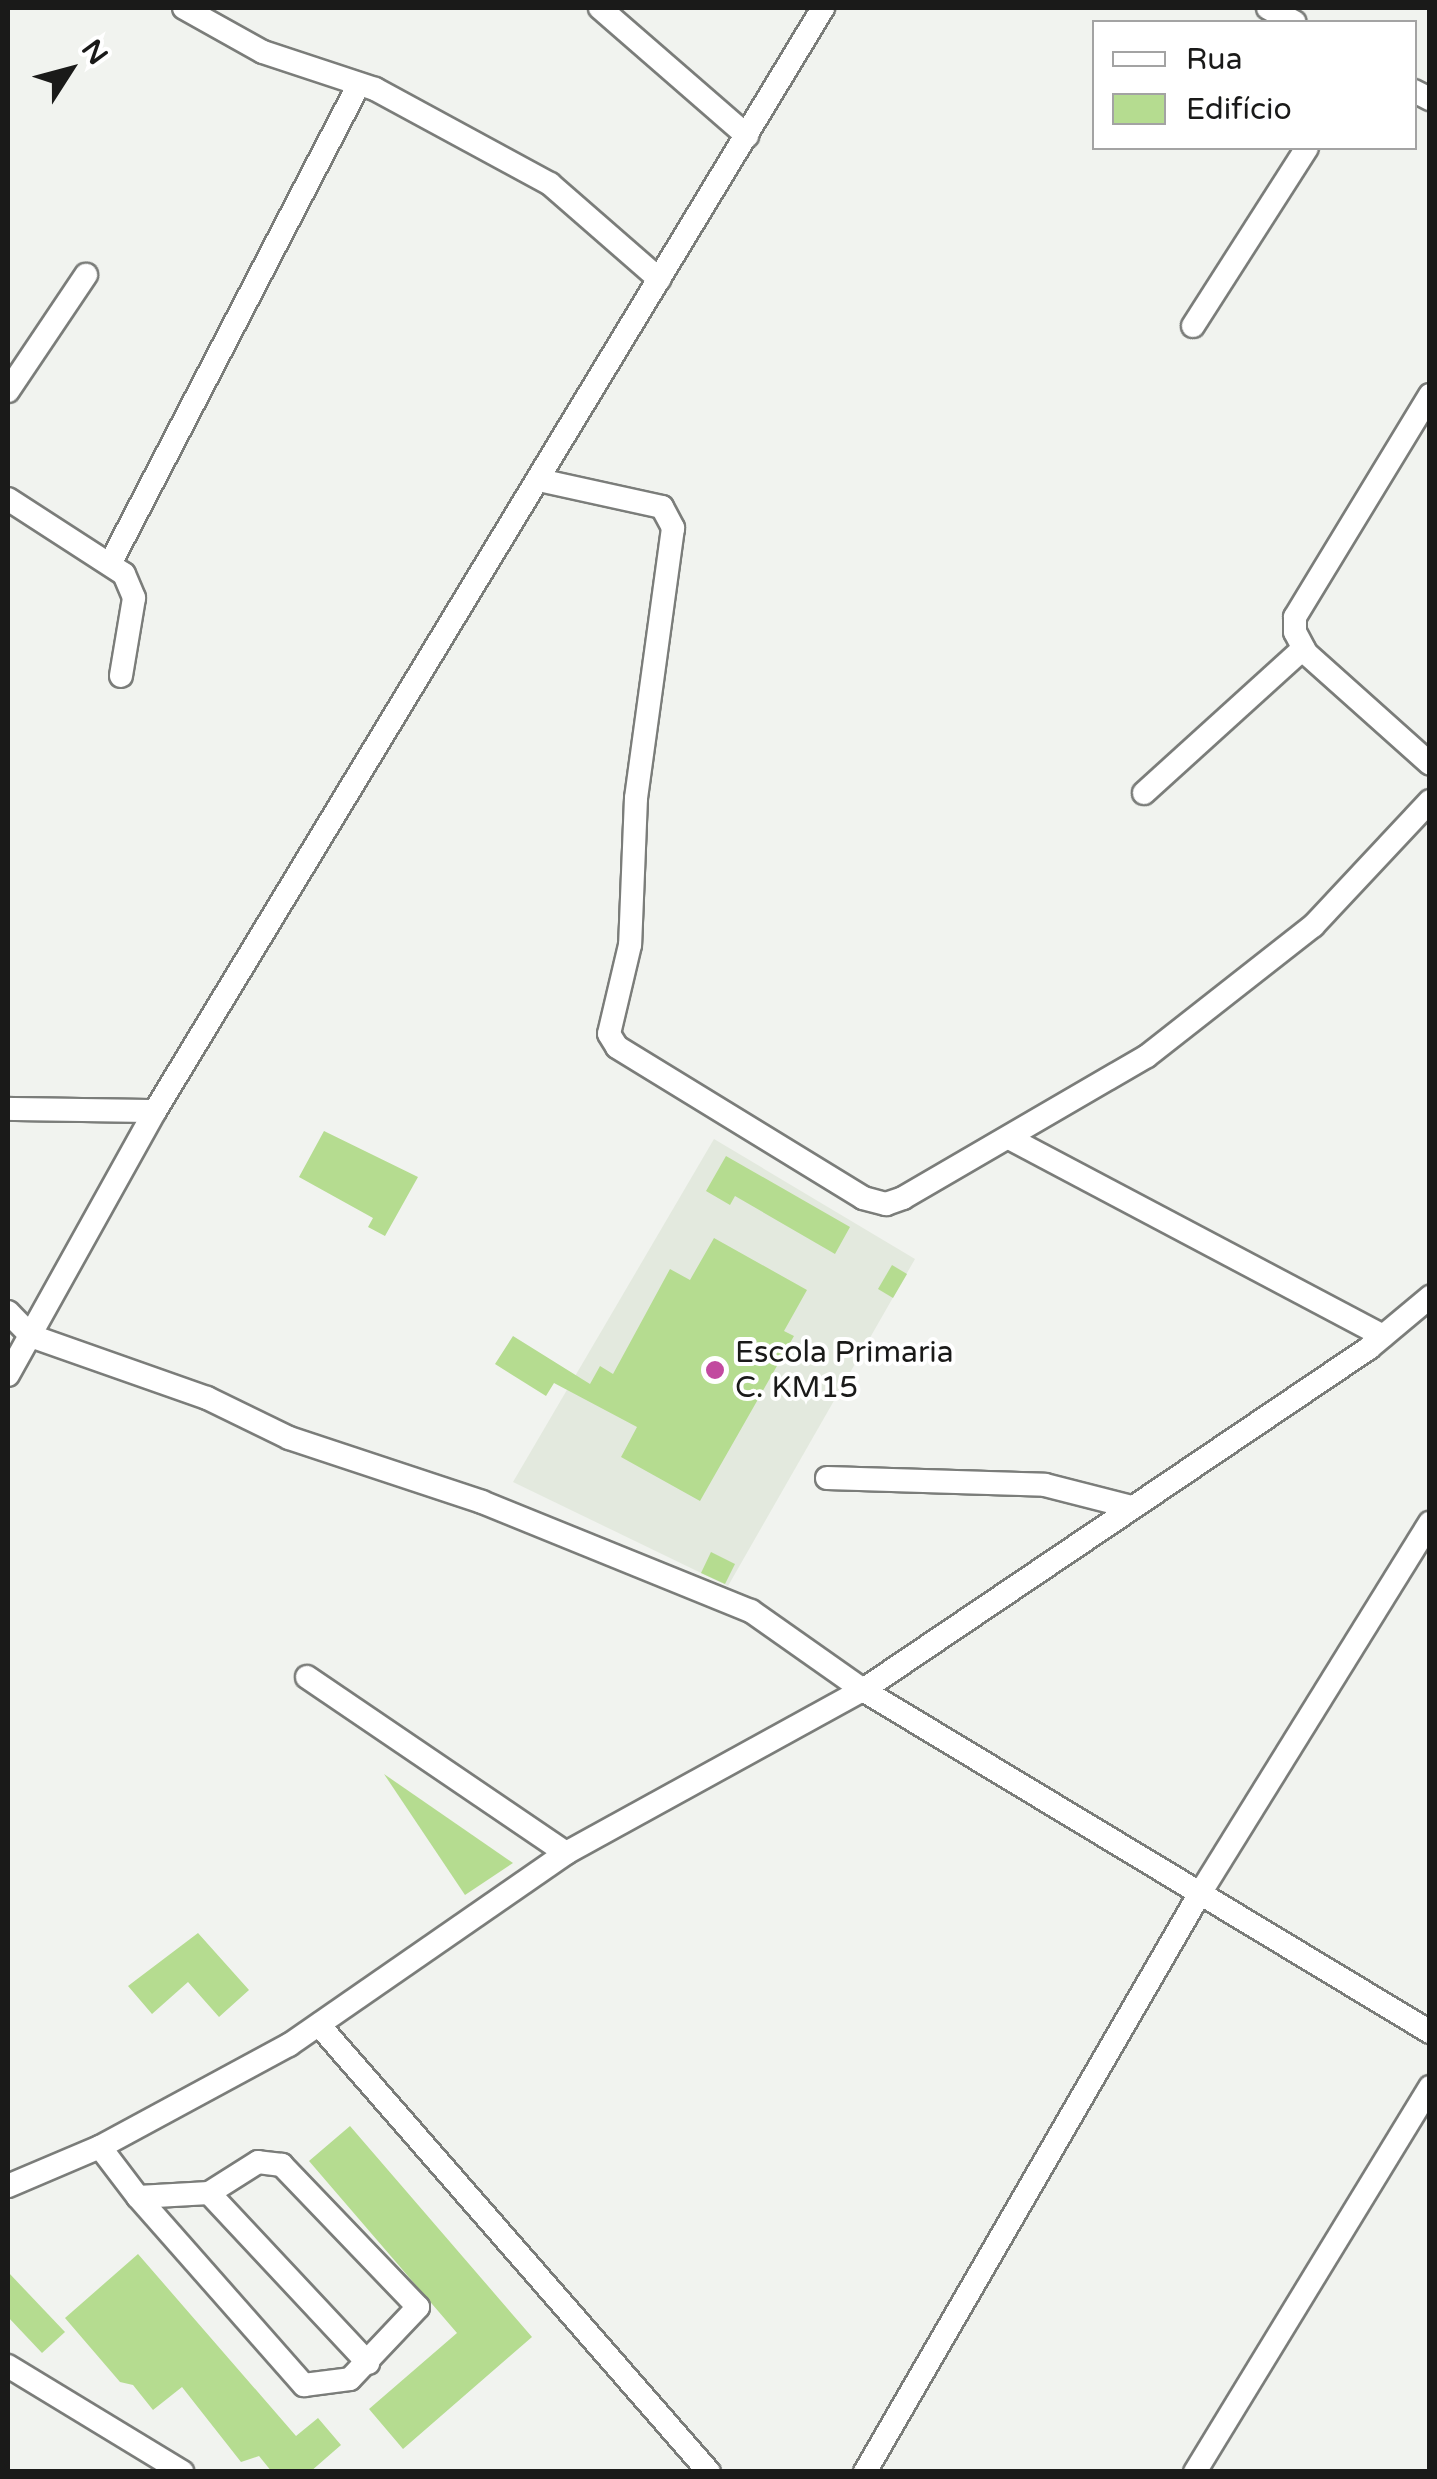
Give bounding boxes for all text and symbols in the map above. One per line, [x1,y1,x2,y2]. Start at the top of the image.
north arrow [20,20,120,120]
legend [1092,20,1417,150]
text: N [74,33,115,71]
text: Rua [1186,41,1243,78]
text: Edifício [1186,91,1292,128]
place label: Escola Primaria C. KM15 [735,1335,954,1406]
marker: Escola Primaria C. KM15 [704,1359,726,1381]

